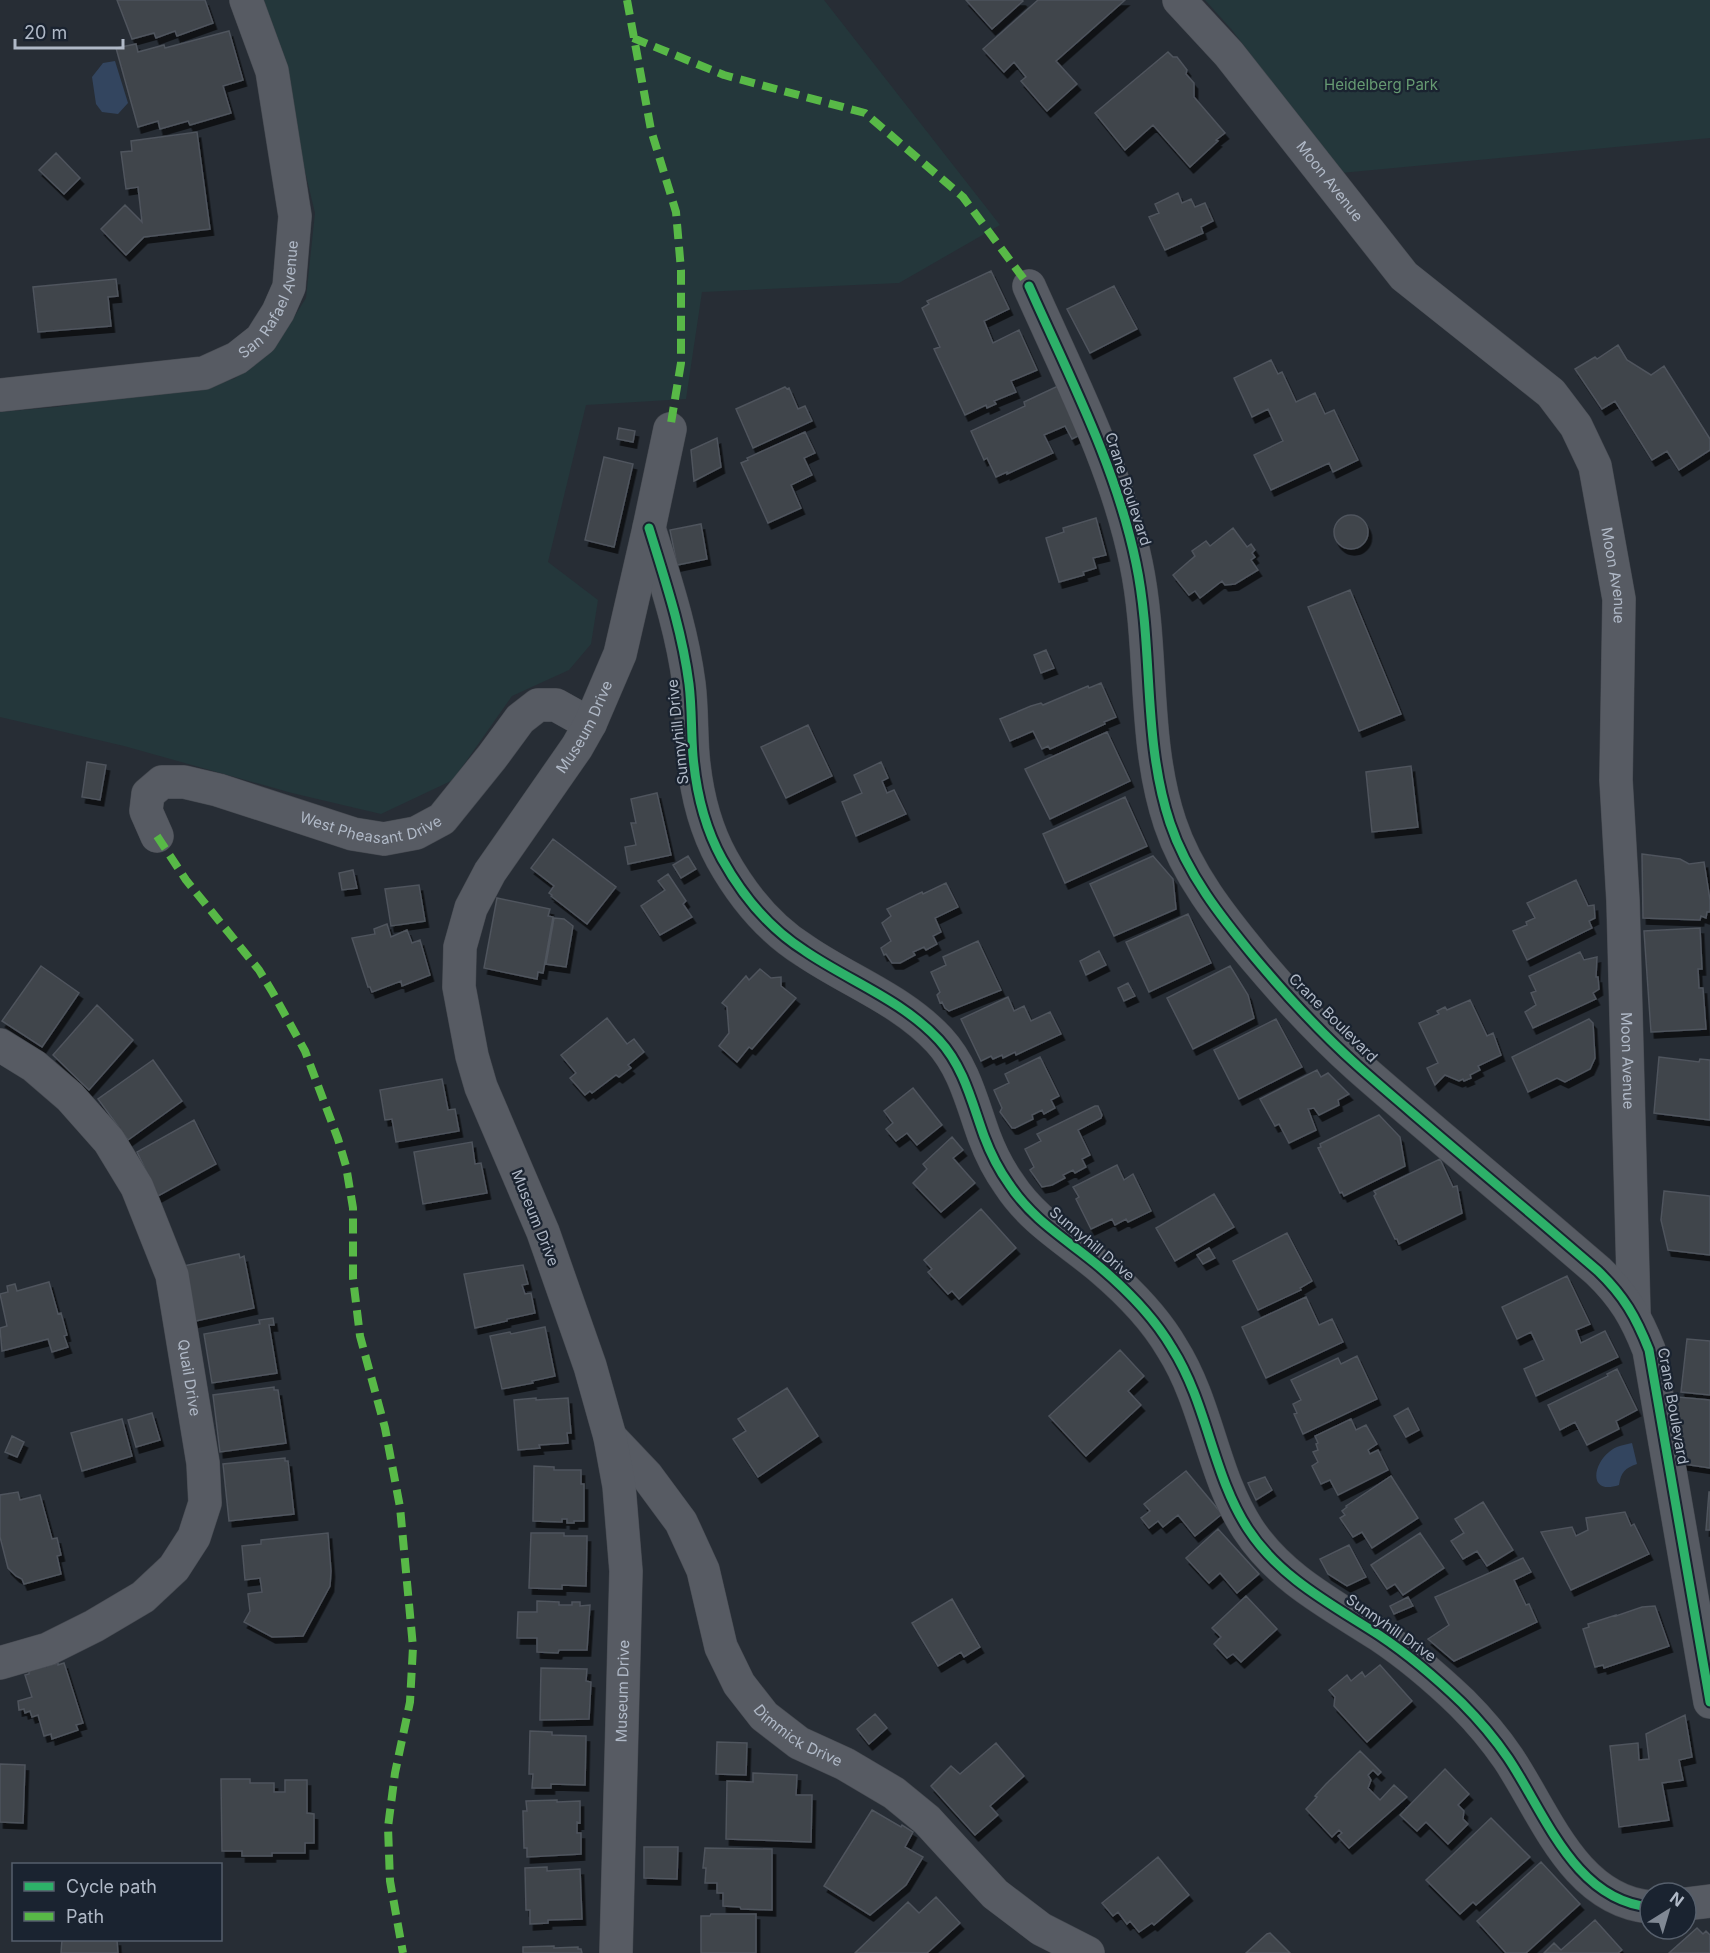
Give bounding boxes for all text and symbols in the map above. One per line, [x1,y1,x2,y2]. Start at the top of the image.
scale bar [15,12,123,50]
text: 20 m [24,22,67,43]
park label: Heidelberg Park [1324,75,1439,94]
street label: Moon Avenue [1292,137,1368,225]
street label: San Rafael Avenue [234,239,302,362]
street label: Crane Boulevard [1101,430,1156,548]
street label: Moon Avenue [1597,526,1629,624]
street label: Museum Drive [552,678,616,777]
street label: Sunnyhill Drive [663,678,692,786]
street label: West Pheasant Drive [296,806,444,824]
text: West Pheasant Drive [298,807,445,848]
street label: Crane Boulevard [1285,969,1382,1066]
street label: Moon Avenue [1617,1012,1639,1110]
street label: Museum Drive [507,1167,563,1269]
street label: Sunnyhill Drive [1046,1202,1139,1285]
street label: Quail Drive [174,1338,205,1418]
street label: Crane Boulevard [1654,1346,1693,1466]
street label: Sunnyhill Drive [1343,1589,1440,1666]
street label: Museum Drive [612,1640,633,1743]
street label: Dimmick Drive [750,1700,845,1771]
legend [12,1863,222,1941]
text: Cycle path [66,1876,157,1897]
north arrow [1638,1881,1698,1941]
text: N [1666,1887,1688,1911]
text: Path [66,1906,104,1927]

